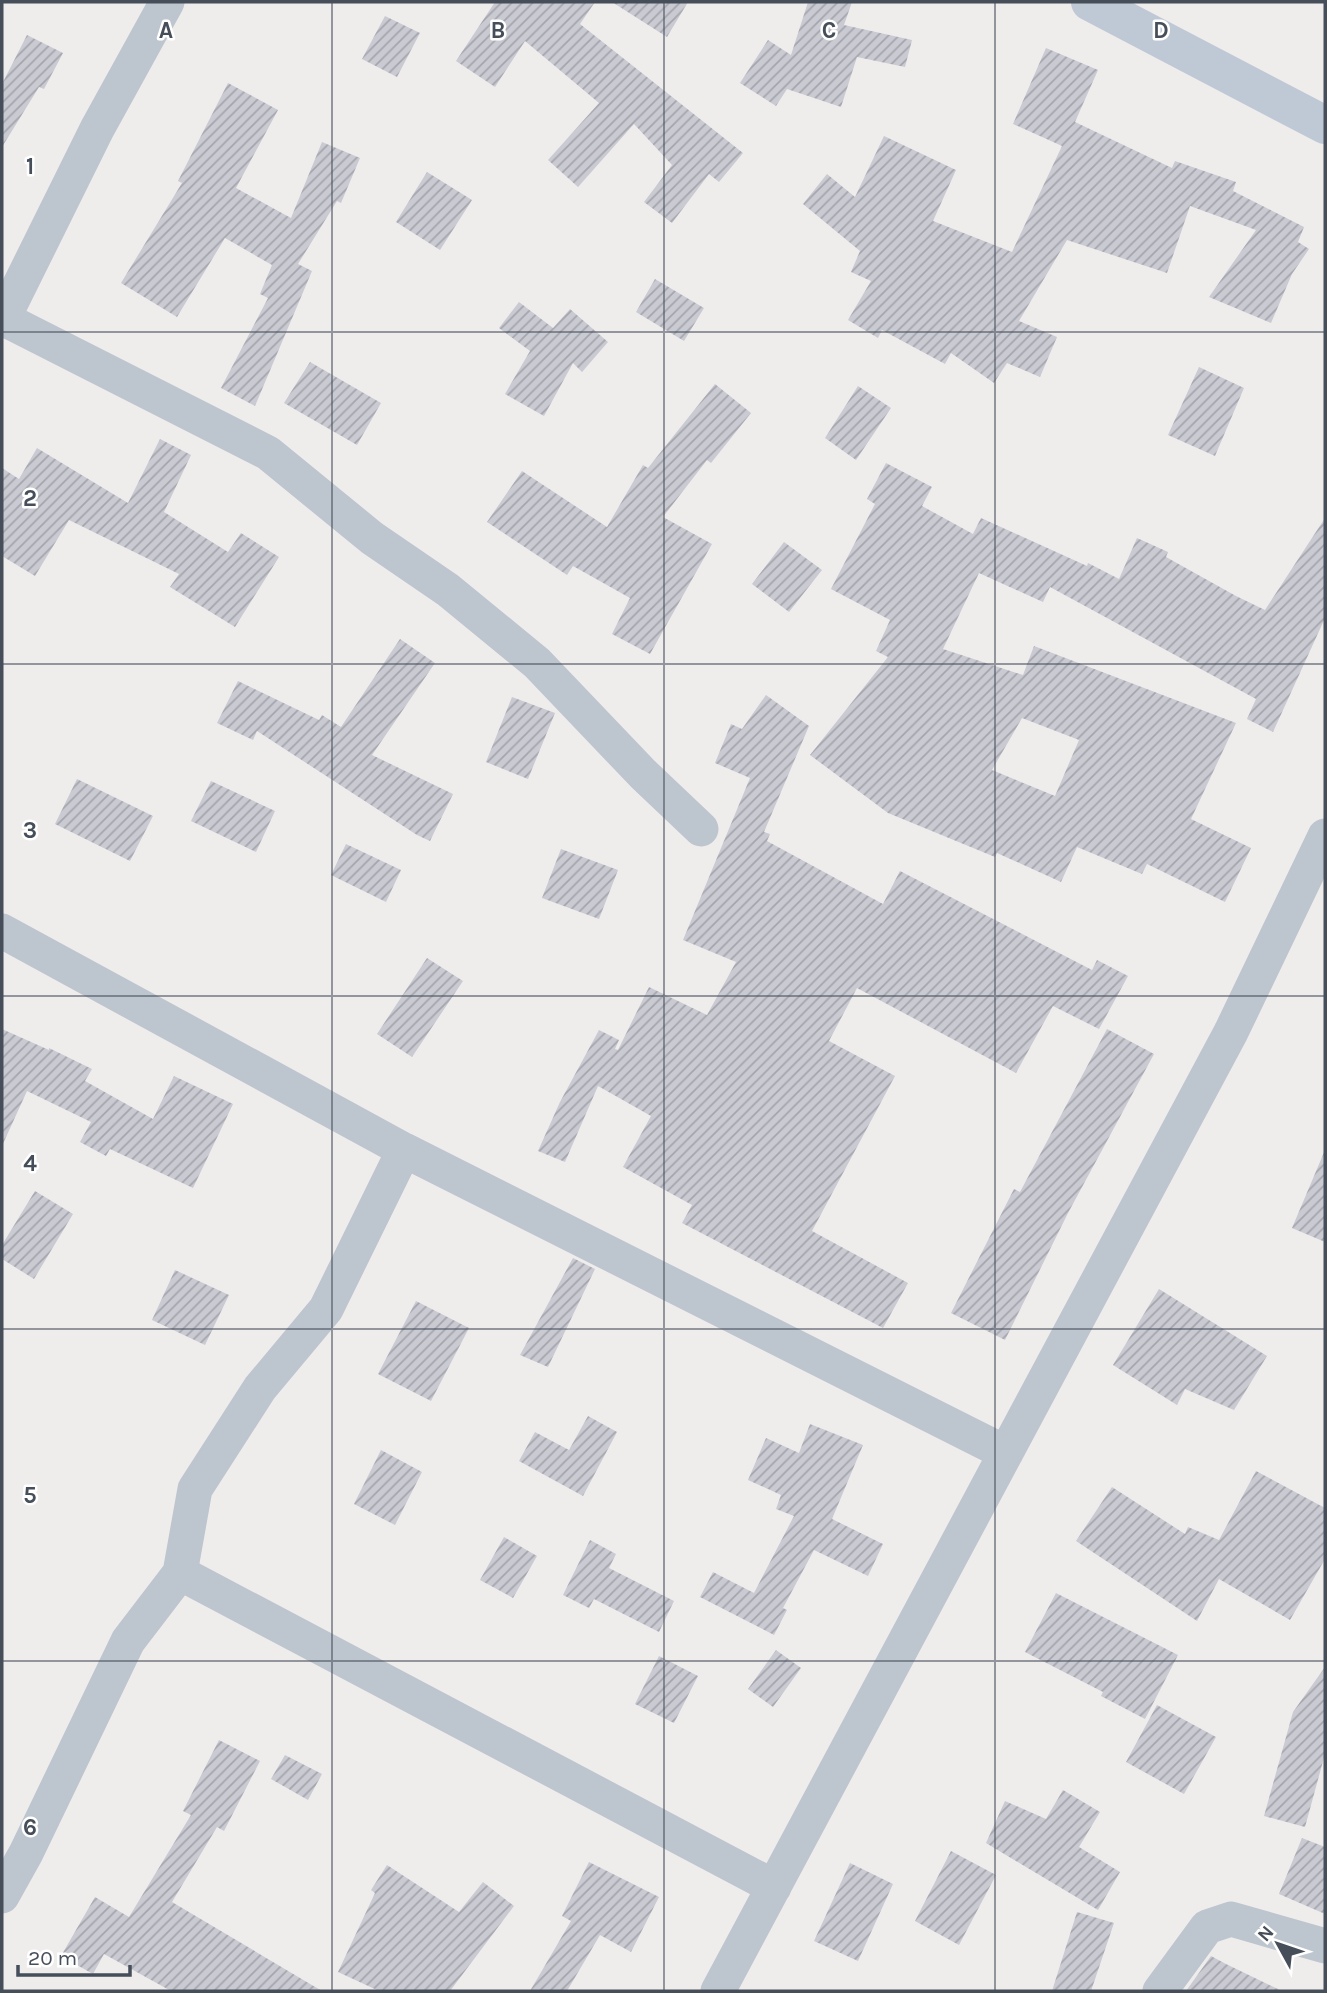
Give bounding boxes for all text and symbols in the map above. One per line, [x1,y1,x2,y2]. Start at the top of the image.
text: A [159,17,173,44]
text: B [491,17,505,44]
text: C [822,17,836,44]
text: D [1153,17,1169,44]
text: 1 [26,153,34,180]
text: 2 [23,485,37,512]
text: 3 [23,817,37,844]
text: 4 [23,1150,37,1177]
text: 5 [23,1482,37,1509]
text: 6 [23,1814,37,1841]
north arrow [1243,1909,1313,1979]
text: N [1253,1921,1279,1946]
scale bar [18,1934,130,1978]
text: 20 m [28,1946,77,1970]

